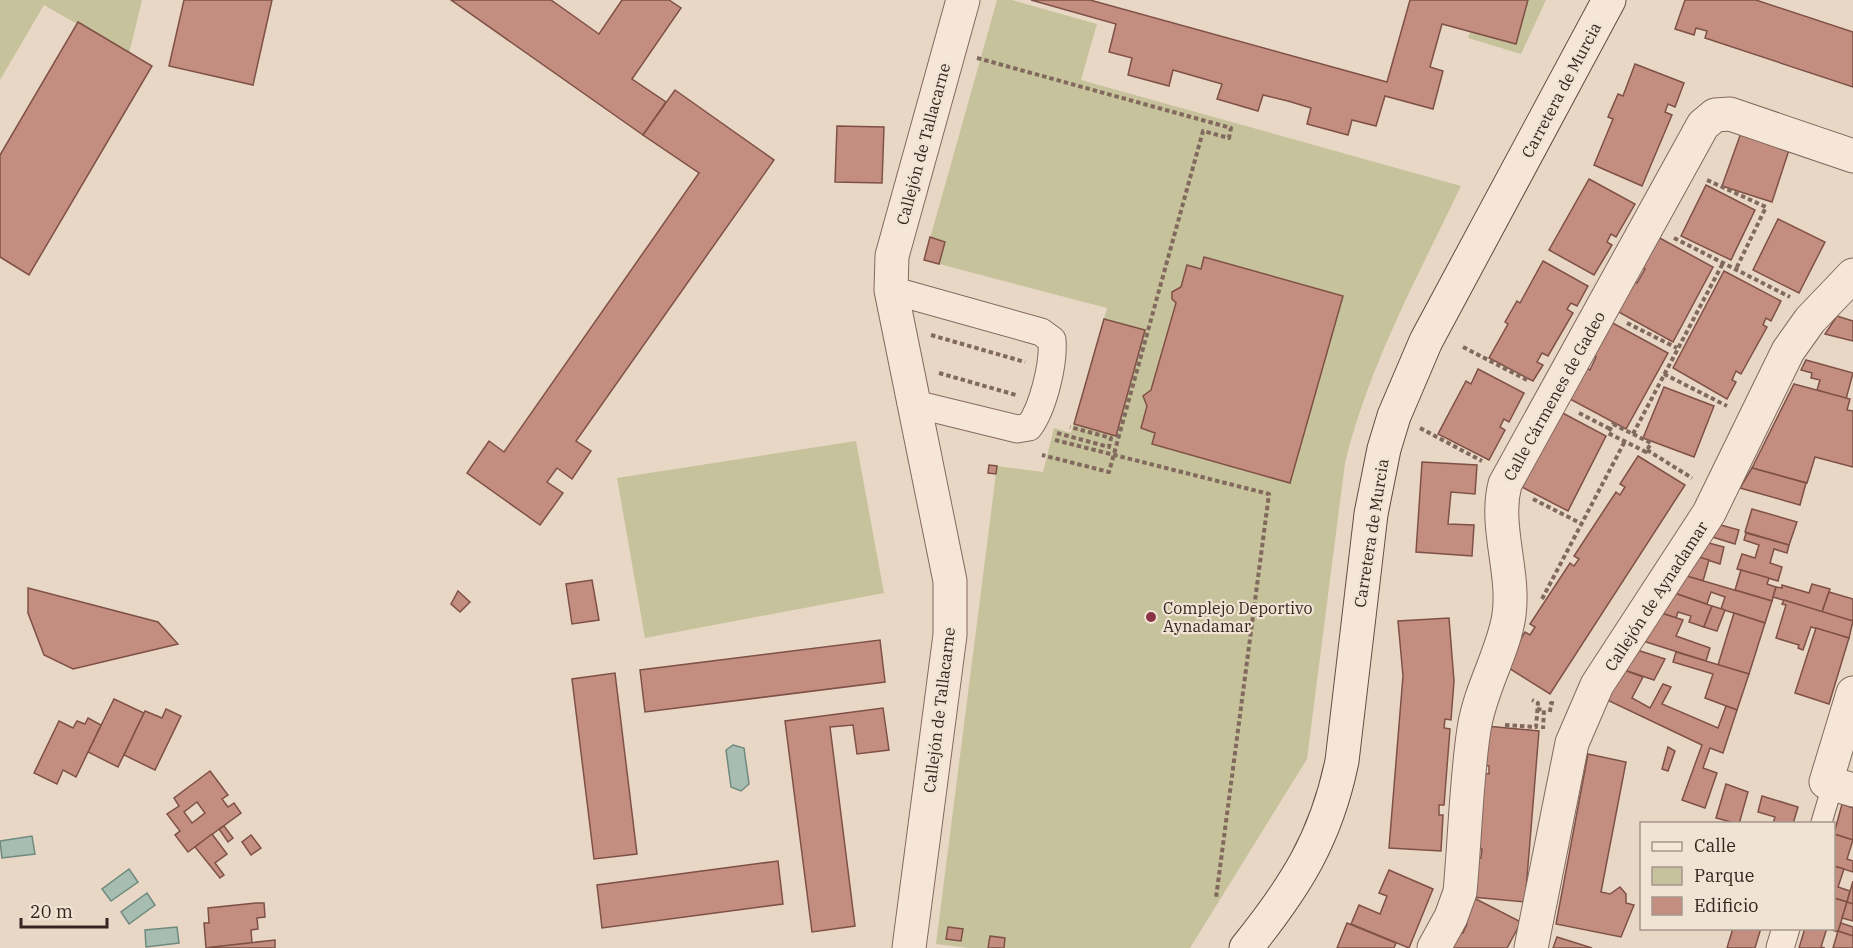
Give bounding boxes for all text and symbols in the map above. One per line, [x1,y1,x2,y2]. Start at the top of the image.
street label: Carretera de Murcia [1517,19,1605,161]
street label: Callejón de Tallacarne [892,61,954,227]
street label: Calle Cármenes de Gadeo [1499,308,1609,484]
street label: Carretera de Murcia [1349,457,1393,609]
street label: Callejón de Aynadamar [1600,517,1712,675]
place label: Complejo Deportivo Aynadamar [1163,598,1312,636]
marker: Complejo Deportivo Aynadamar [1144,610,1158,624]
street label: Callejón de Tallacarne [919,626,959,794]
legend [1640,822,1835,930]
text: Calle [1694,834,1736,857]
text: Parque [1694,864,1754,887]
scale bar [21,891,106,929]
text: Edificio [1694,894,1758,917]
text: 20 m [30,900,73,923]

